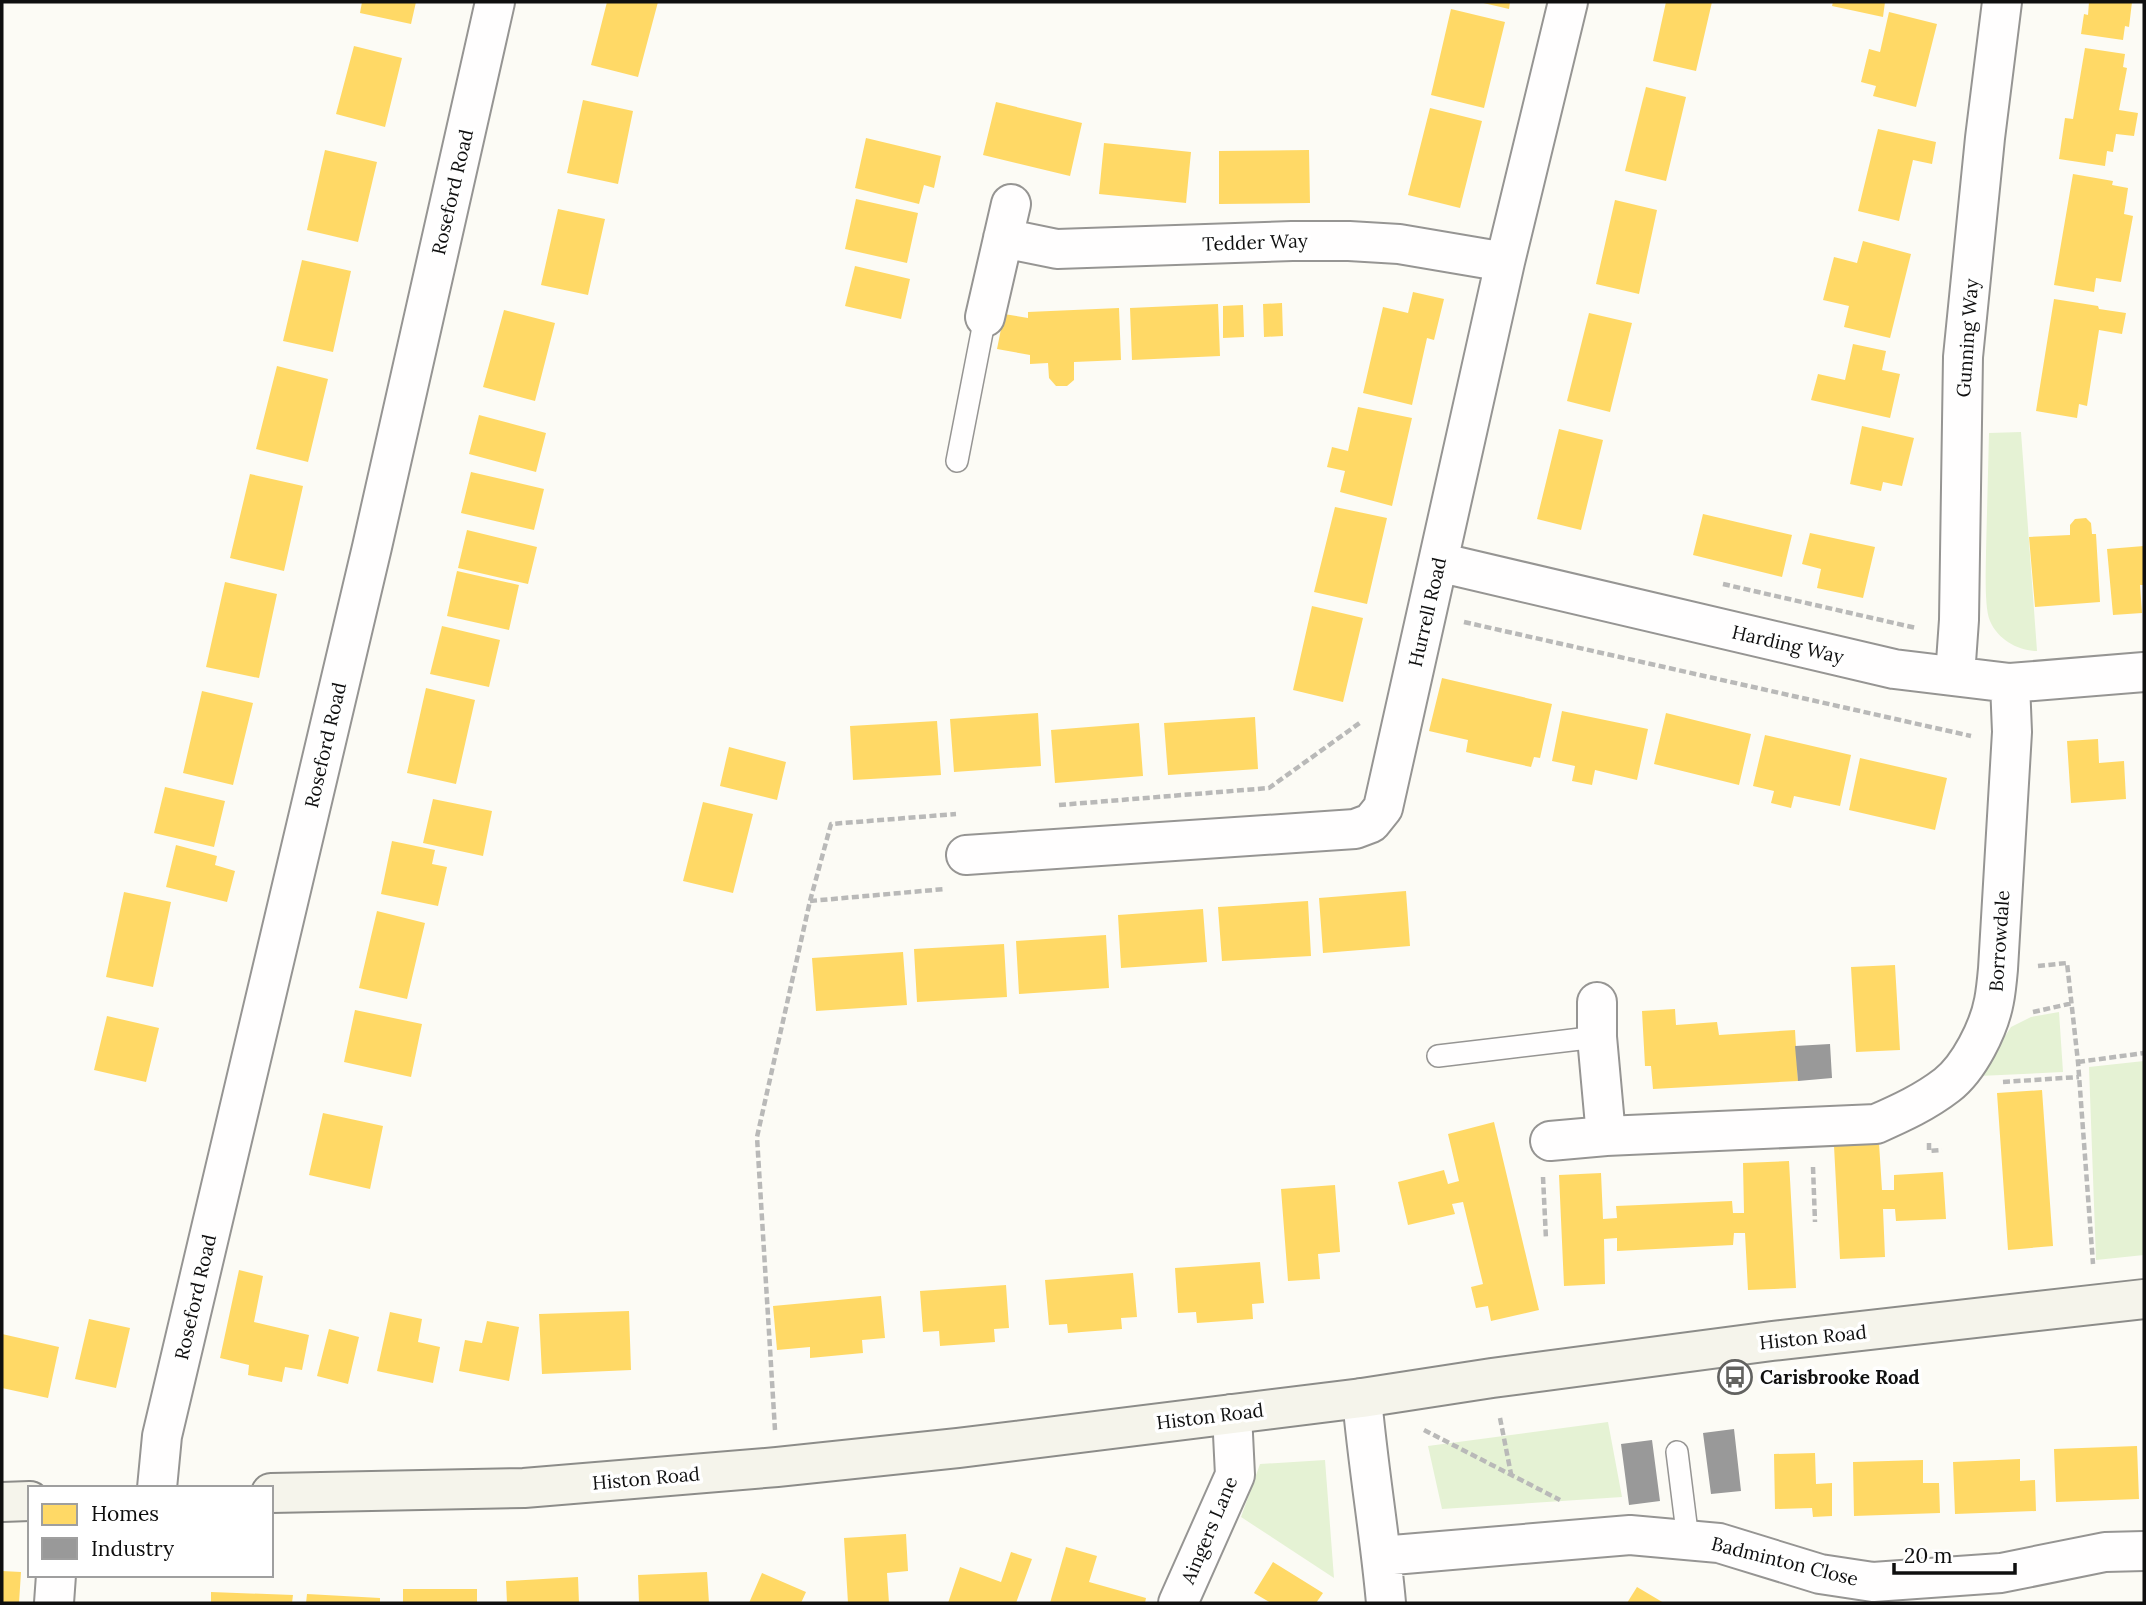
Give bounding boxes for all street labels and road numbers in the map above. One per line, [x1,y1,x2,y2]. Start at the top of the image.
street label: Roseford Road [426,127,478,257]
street label: Tedder Way [1202,228,1308,256]
street label: Gunning Way [1951,278,1983,398]
street label: Hurrell Road [1403,555,1451,669]
street label: Harding Way [1730,619,1846,669]
street label: Roseford Road [299,680,351,810]
street label: Borrowdale [1983,889,2015,993]
street label: Roseford Road [169,1232,221,1362]
street label: Histon Road [1758,1319,1868,1355]
street label: Histon Road [1155,1398,1265,1434]
street label: Histon Road [591,1461,701,1495]
street label: Aingers Lane [1175,1473,1242,1588]
street label: Badminton Close [1709,1531,1861,1591]

